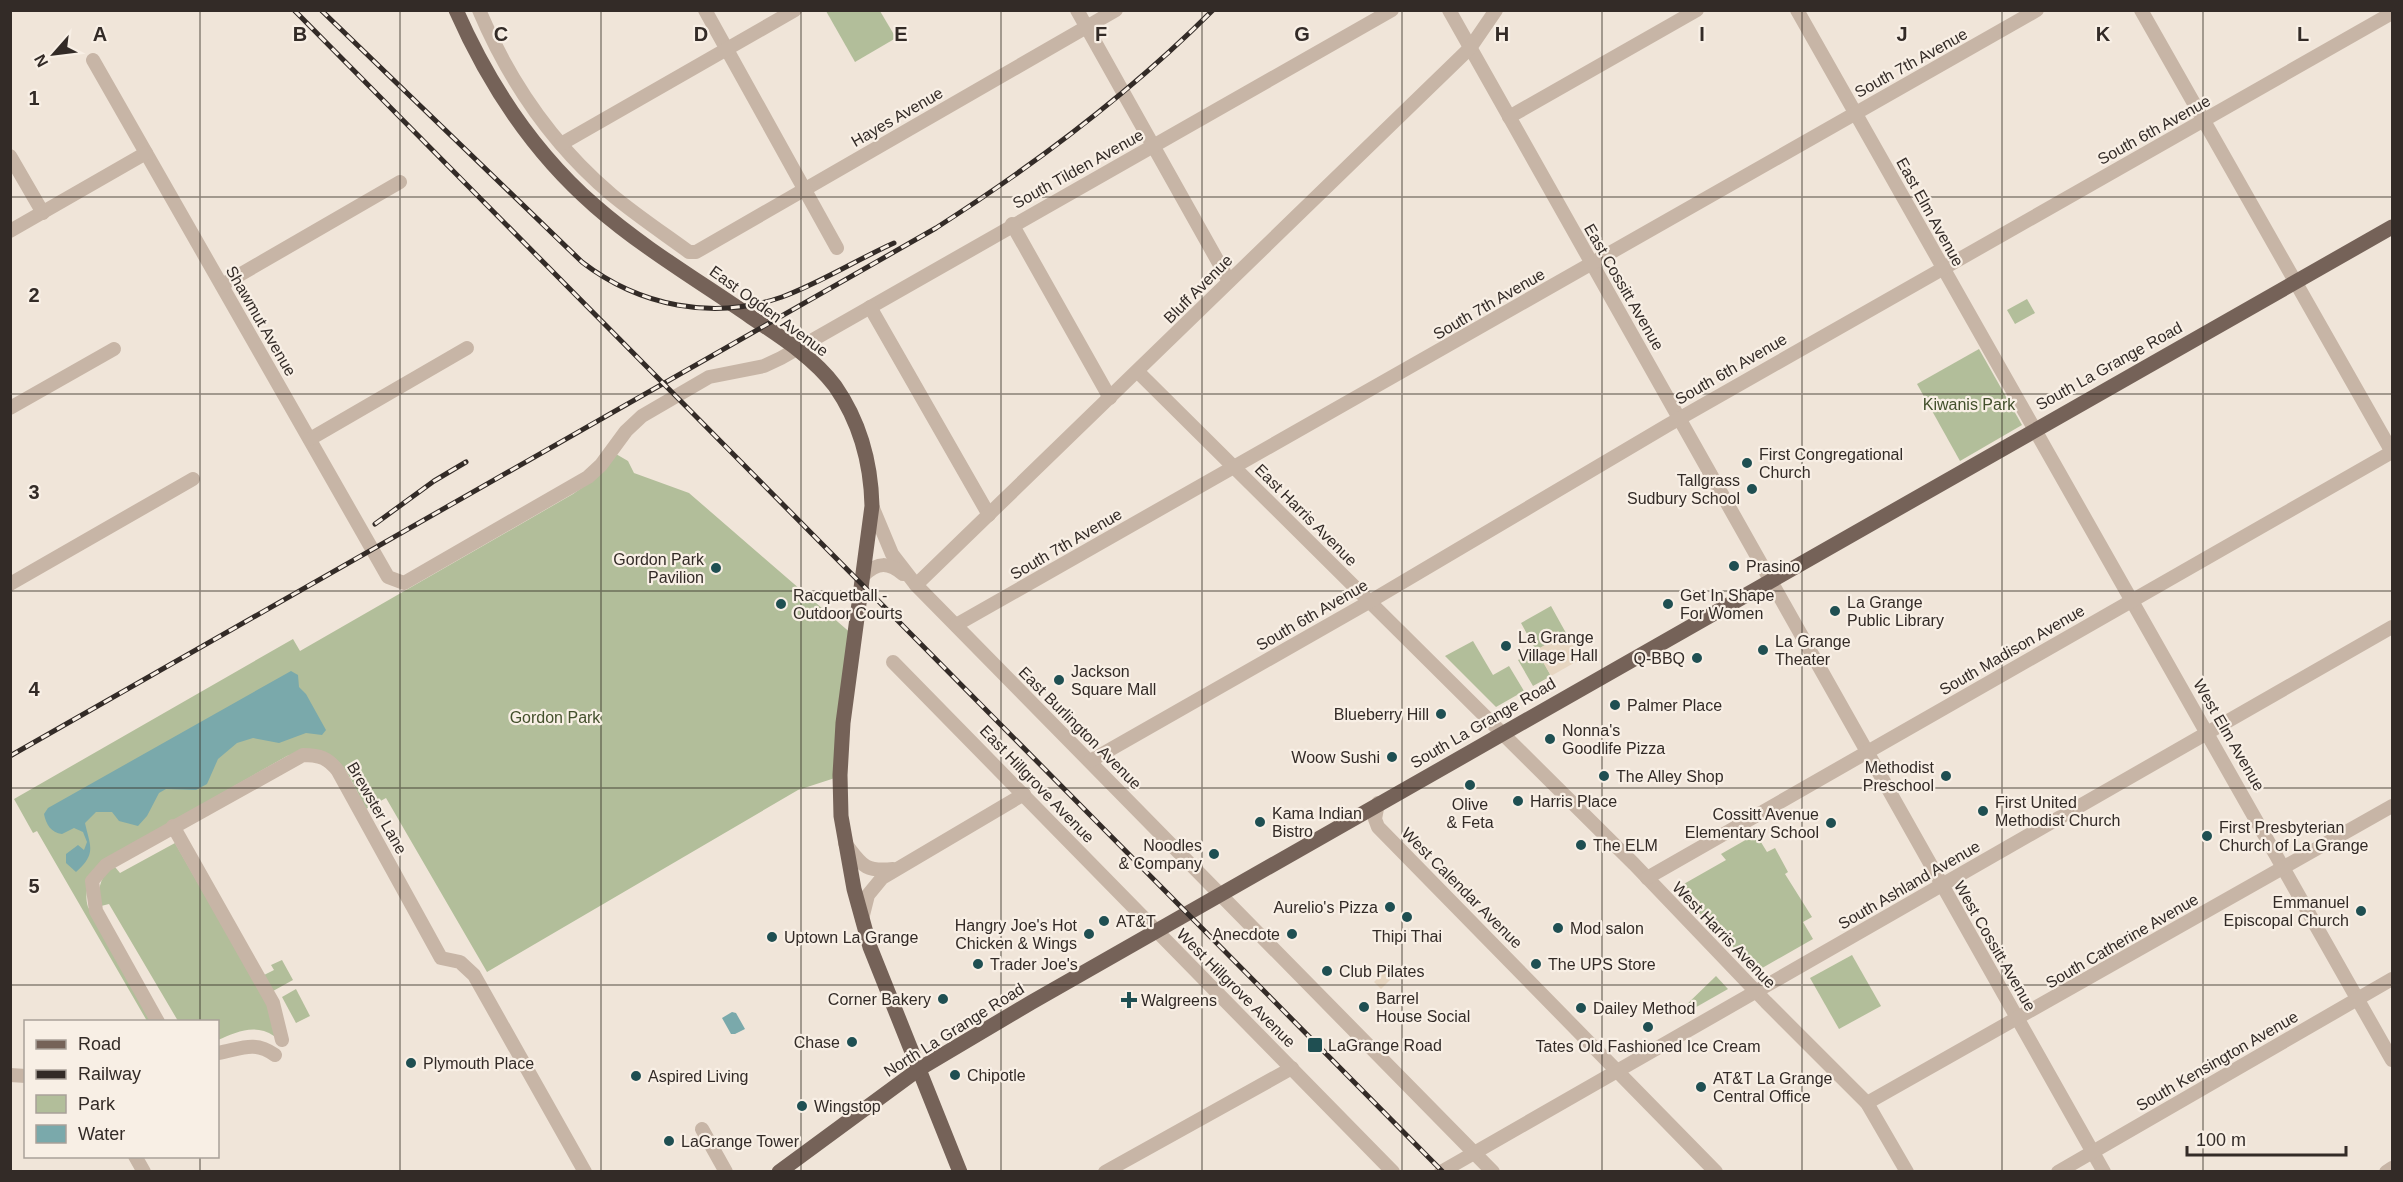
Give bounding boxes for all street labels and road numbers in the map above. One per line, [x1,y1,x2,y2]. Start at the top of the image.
street label: South 7th Avenue [1852,25,1970,101]
street label: Hayes Avenue [848,84,946,150]
street label: South 6th Avenue [2095,92,2213,168]
street label: South Tilden Avenue [1010,126,1146,212]
street label: East Elm Avenue [1893,155,1967,269]
street label: East Cossitt Avenue [1581,221,1667,353]
street label: Bluff Avenue [1160,251,1236,327]
street label: East Ogden Avenue [707,262,832,360]
street label: Shawmut Avenue [223,263,299,379]
street label: South 7th Avenue [1430,265,1548,343]
street label: South La Grange Road [2033,319,2185,413]
street label: South 6th Avenue [1672,330,1790,408]
street label: East Harris Avenue [1252,461,1360,569]
street label: South 7th Avenue [1007,505,1125,583]
street label: South 6th Avenue [1253,576,1371,654]
street label: South Madison Avenue [1937,602,2087,698]
street label: East Burlington Avenue [1015,663,1145,793]
street label: South La Grange Road [1407,674,1559,772]
street label: West Elm Avenue [2190,676,2268,794]
street label: East Hillgrove Avenue [977,722,1097,846]
street label: Brewster Lane [344,759,410,857]
street label: West Calendar Avenue [1398,824,1526,952]
street label: South Ashland Avenue [1835,837,1983,933]
street label: West Harris Avenue [1669,878,1779,992]
street label: West Cossitt Avenue [1951,878,2039,1014]
street label: South Catherine Avenue [2043,890,2201,992]
street label: West Hillgrove Avenue [1173,925,1299,1051]
street label: North La Grange Road [881,980,1027,1080]
street label: South Kensington Avenue [2133,1008,2301,1114]

